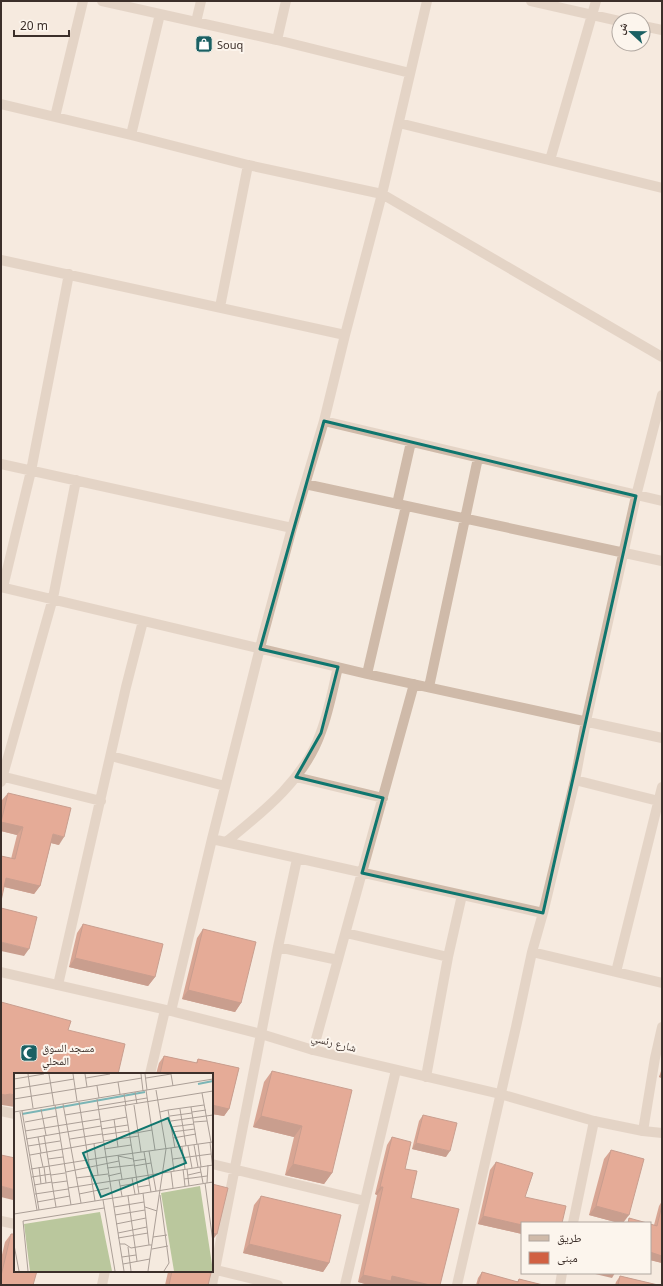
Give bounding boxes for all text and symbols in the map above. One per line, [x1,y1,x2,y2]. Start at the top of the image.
scale bar [14,12,69,38]
north arrow [611,12,651,52]
text: 20 m [20,17,48,34]
text: ش [612,20,631,37]
shop icon: Souq [194,34,214,54]
place label: Souq [217,37,243,52]
street label: شارع رئسي [309,1029,358,1057]
place label: مسجد السوق المحلي [42,1040,94,1069]
mosque icon: مسجد السوق المحلي [19,1043,39,1063]
inset map [14,1073,213,1272]
legend [521,1222,651,1274]
text: طريق [557,1229,582,1246]
text: مبنى [557,1249,578,1266]

